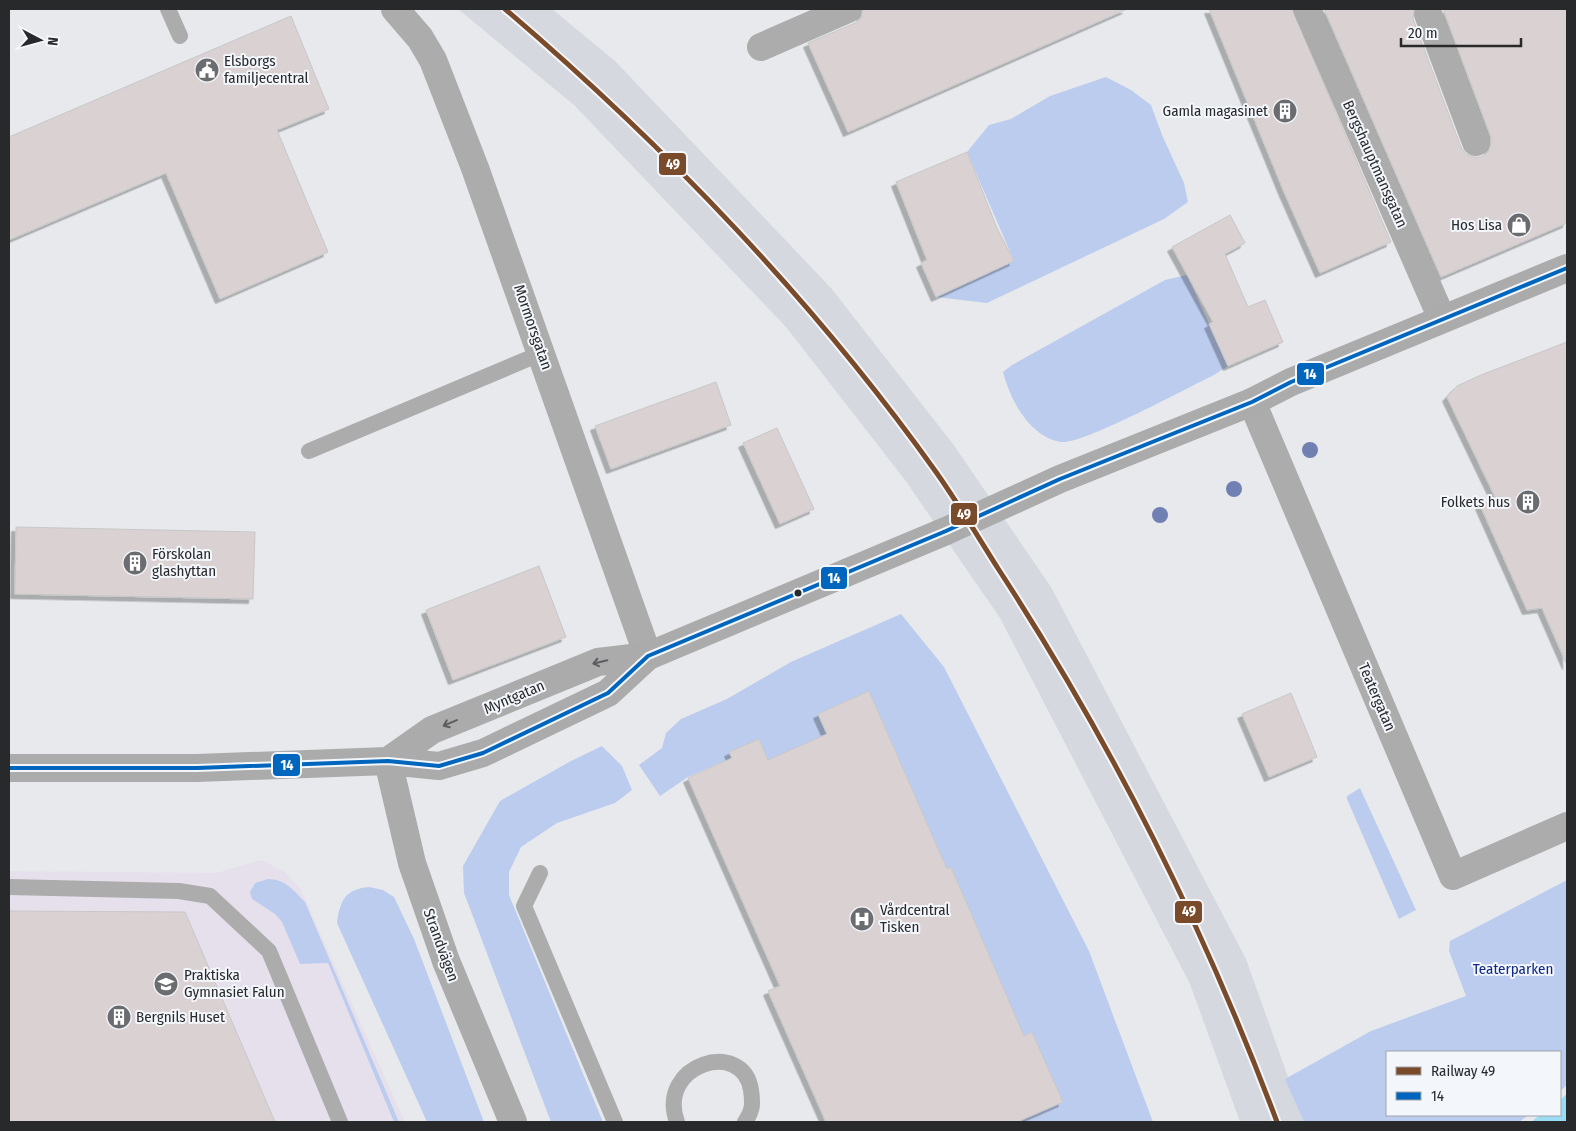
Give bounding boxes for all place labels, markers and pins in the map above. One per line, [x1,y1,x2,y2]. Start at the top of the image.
place label: Elsborgs familjecentral [224,52,308,87]
public building icon: Elsborgs familjecentral [194,57,220,83]
building icon: Gamla magasinet [1272,98,1298,124]
place label: Gamla magasinet [1163,102,1268,120]
shop icon: Hos Lisa [1506,212,1532,238]
place label: Hos Lisa [1451,216,1502,234]
building icon: Folkets hus [1515,489,1541,515]
place label: Folkets hus [1441,493,1510,511]
place label: Förskolan glashyttan [152,545,216,580]
building icon: Förskolan glashyttan [122,550,148,576]
unlabelled marker [793,588,803,598]
place label: Vårdcentral Tisken [880,901,950,936]
hospital icon: Vårdcentral Tisken [849,906,875,932]
place label: Praktiska Gymnasiet Falun [184,966,285,1001]
school or university icon: Praktiska Gymnasiet Falun [153,971,179,997]
building icon: Bergnils Huset [106,1004,132,1030]
place label: Bergnils Huset [136,1008,225,1026]

